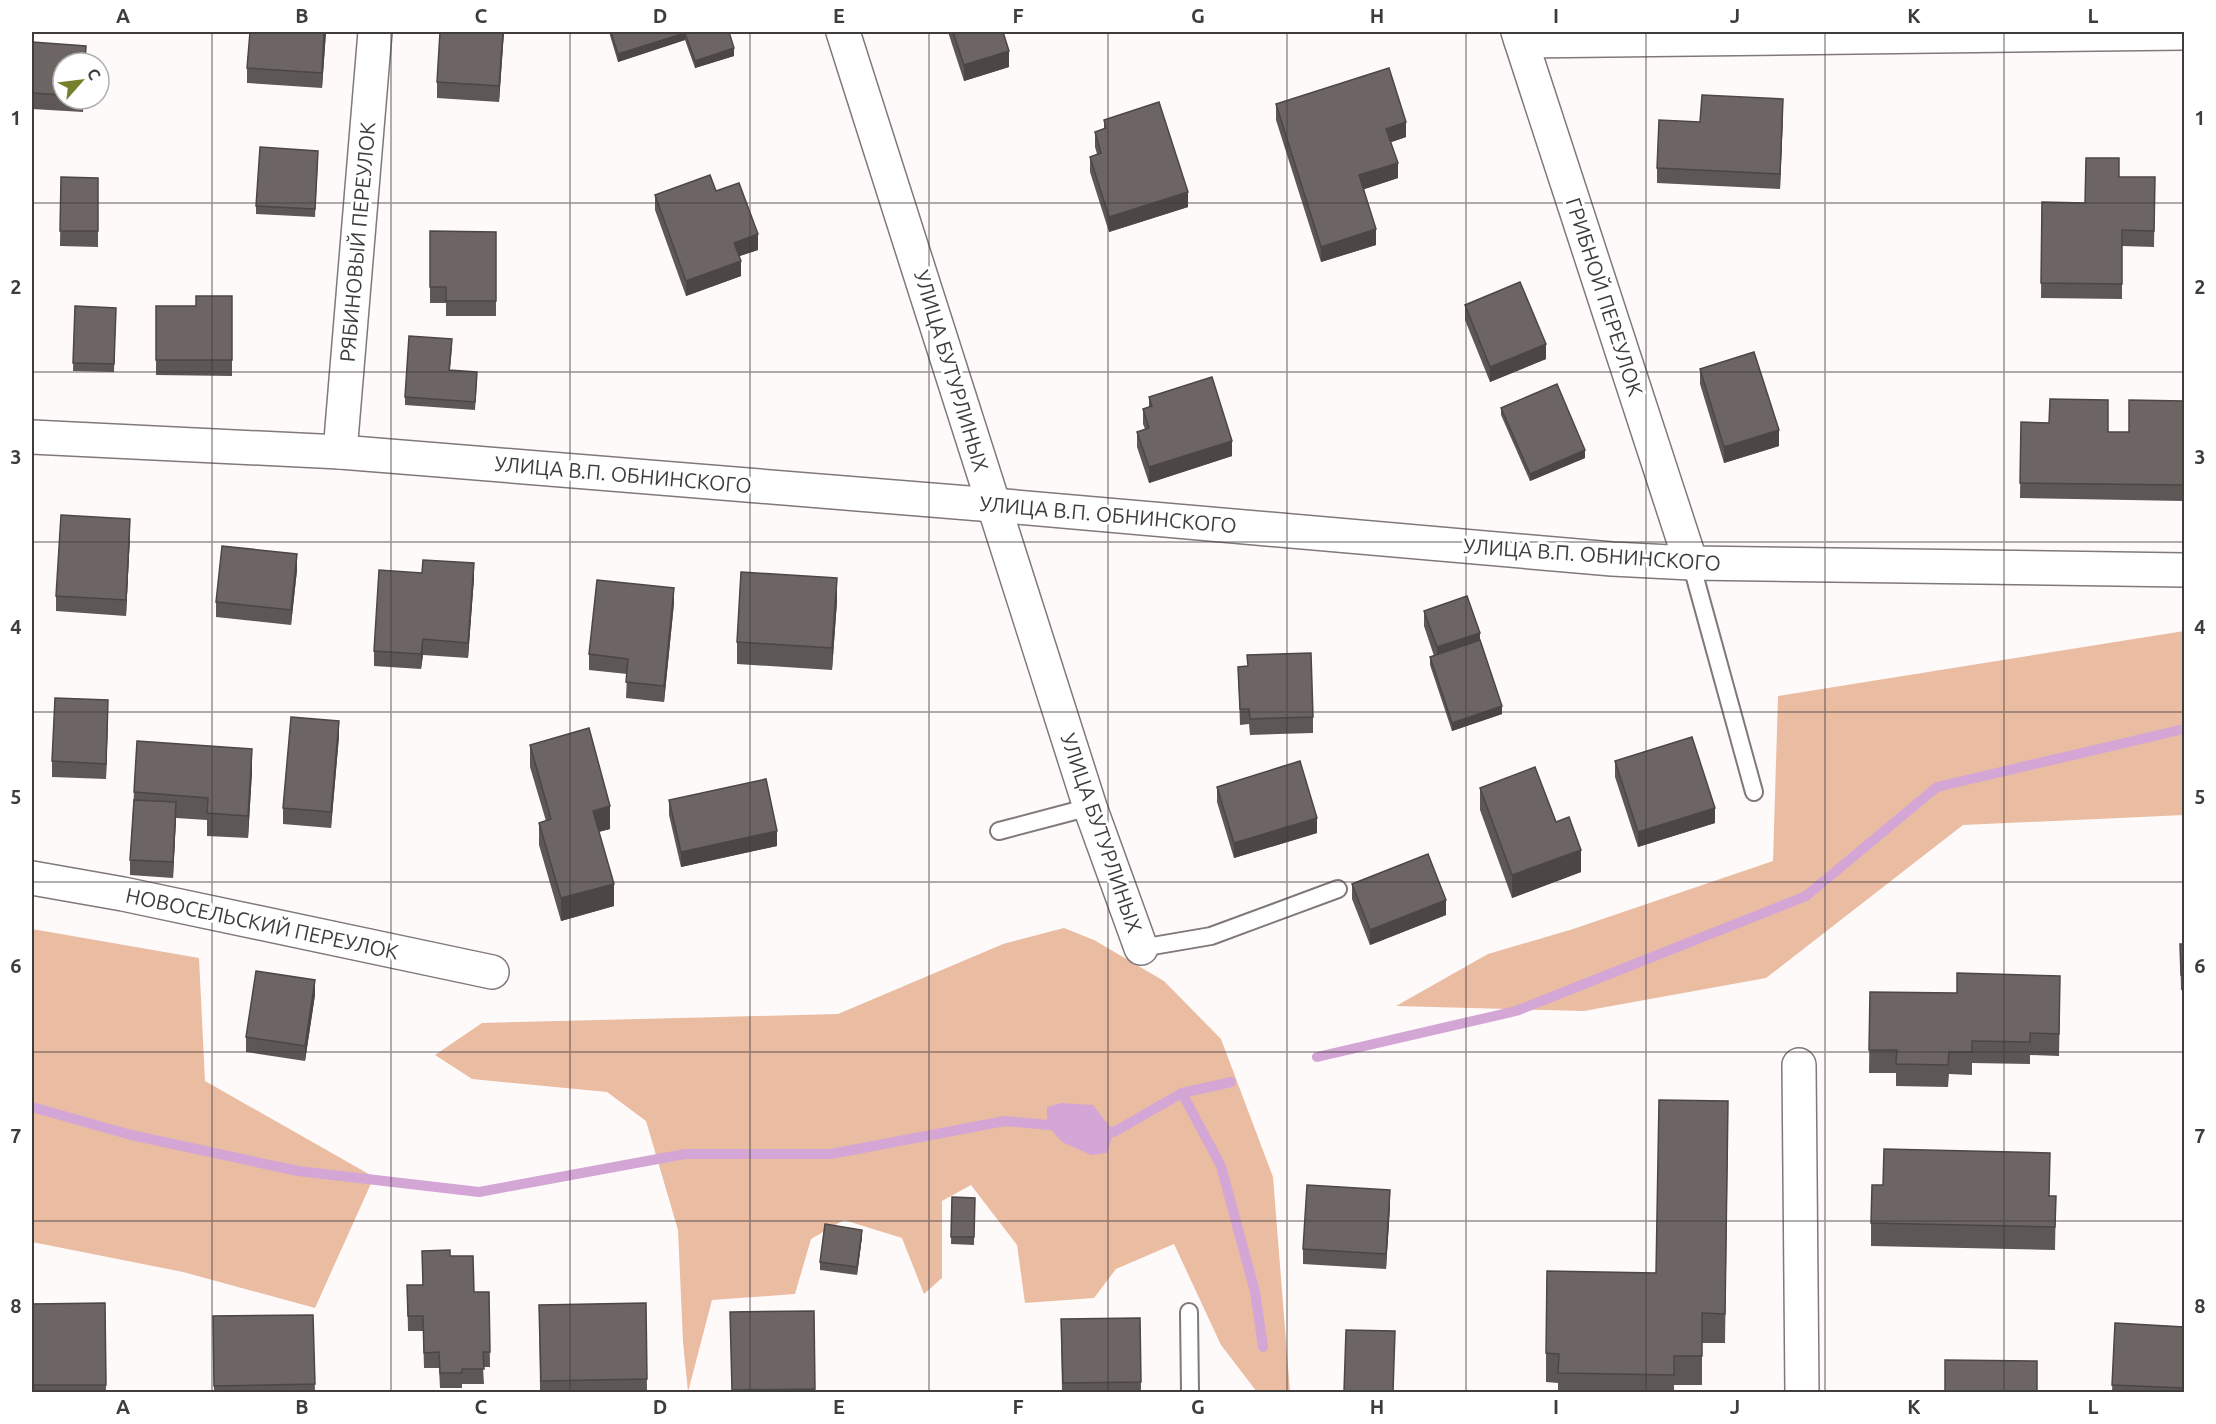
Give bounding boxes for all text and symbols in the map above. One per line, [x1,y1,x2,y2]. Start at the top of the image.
text: A [116,4,130,27]
text: B [295,4,309,27]
text: C [475,4,488,27]
text: D [653,4,667,27]
text: E [833,4,845,27]
text: F [1012,4,1024,27]
text: G [1191,4,1205,27]
text: H [1370,4,1384,27]
text: I [1553,4,1559,27]
text: J [1730,4,1740,27]
text: K [1907,4,1921,27]
text: L [2088,4,2099,27]
north arrow [51,51,111,111]
text: С [84,65,105,83]
text: 1 [10,106,22,129]
text: 1 [2194,106,2206,129]
street label: РЯБИНОВЫЙ ПЕРЕУЛОК [335,121,379,363]
street label: ГРИБНОЙ ПЕРЕУЛОК [1562,195,1648,399]
street label: УЛИЦА БУТУРЛИНЫХ [910,267,994,474]
text: 2 [10,275,22,298]
text: 2 [2194,275,2206,298]
text: 3 [10,445,22,468]
text: 3 [2194,445,2206,468]
street label: УЛИЦА В.П. ОБНИНСКОГО [494,451,753,497]
street label: УЛИЦА В.П. ОБНИНСКОГО [979,491,1238,537]
street label: УЛИЦА В.П. ОБНИНСКОГО [1463,533,1722,575]
text: 4 [10,615,22,638]
text: 4 [2194,615,2206,638]
street label: УЛИЦА БУТУРЛИНЫХ [1057,730,1147,936]
text: 5 [10,785,22,808]
text: 5 [2194,785,2206,808]
street label: НОВОСЕЛЬСКИЙ ПЕРЕУЛОК [124,882,401,964]
text: 6 [10,954,22,977]
text: 6 [2194,954,2206,977]
text: 7 [10,1124,22,1147]
text: 7 [2194,1124,2206,1147]
text: 8 [10,1294,22,1317]
text: 8 [2194,1294,2206,1317]
text: A [116,1395,130,1418]
text: B [295,1395,309,1418]
text: C [475,1395,488,1418]
text: D [653,1395,667,1418]
text: E [833,1395,845,1418]
text: F [1012,1395,1024,1418]
text: G [1191,1395,1205,1418]
text: H [1370,1395,1384,1418]
text: I [1553,1395,1559,1418]
text: J [1730,1395,1740,1418]
text: K [1907,1395,1921,1418]
text: L [2088,1395,2099,1418]

